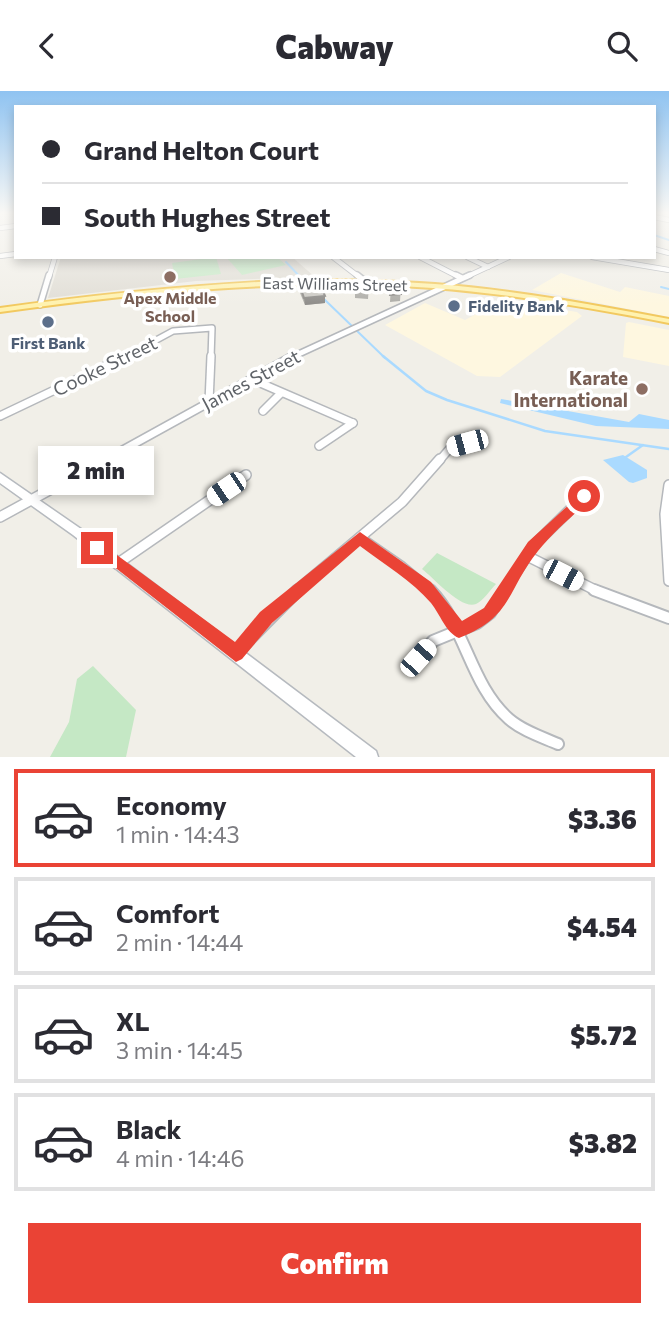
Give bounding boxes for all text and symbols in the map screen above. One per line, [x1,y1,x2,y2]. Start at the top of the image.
text: Cabway [275,26,394,66]
icon: back [28,27,66,65]
icon: search [603,27,641,65]
text: Grand Helton Court [84,134,319,165]
text: South Hughes Street [84,201,330,232]
marker: Apex Middle School [162,269,178,285]
street label: East Williams Street [262,273,408,294]
place label: Apex Middle School [124,288,216,325]
place label: Fidelity Bank [468,296,565,315]
marker: Fidelity Bank [446,298,462,314]
marker: First Bank [40,314,56,330]
street label: Cooke Street [49,330,161,401]
place label: First Bank [11,333,86,352]
street label: James Street [198,344,304,415]
place label: Karate International [513,366,628,411]
marker: Karate International [634,381,650,397]
car [444,427,491,459]
callout: 2 min [39,447,155,496]
text: 2 min [67,456,125,484]
car [203,469,250,509]
route start [568,480,600,512]
route end [81,532,113,564]
car [540,556,587,594]
car [397,635,440,681]
icon: car [32,787,95,850]
text: Economy [116,789,227,820]
text: $3.36 [568,803,637,834]
text: 1 min · 14:43 [116,820,240,848]
icon: car [32,895,95,958]
text: Comfort [116,897,219,928]
text: $4.54 [567,911,637,942]
text: 2 min · 14:44 [116,928,243,956]
icon: car [32,1003,95,1066]
text: XL [116,1005,150,1036]
text: $5.72 [570,1019,637,1050]
text: 3 min · 14:45 [116,1036,243,1064]
icon: car [32,1111,95,1174]
text: Black [116,1113,182,1144]
text: $3.82 [569,1127,637,1158]
text: 4 min · 14:46 [116,1144,244,1172]
button: Confirm [28,1223,641,1303]

